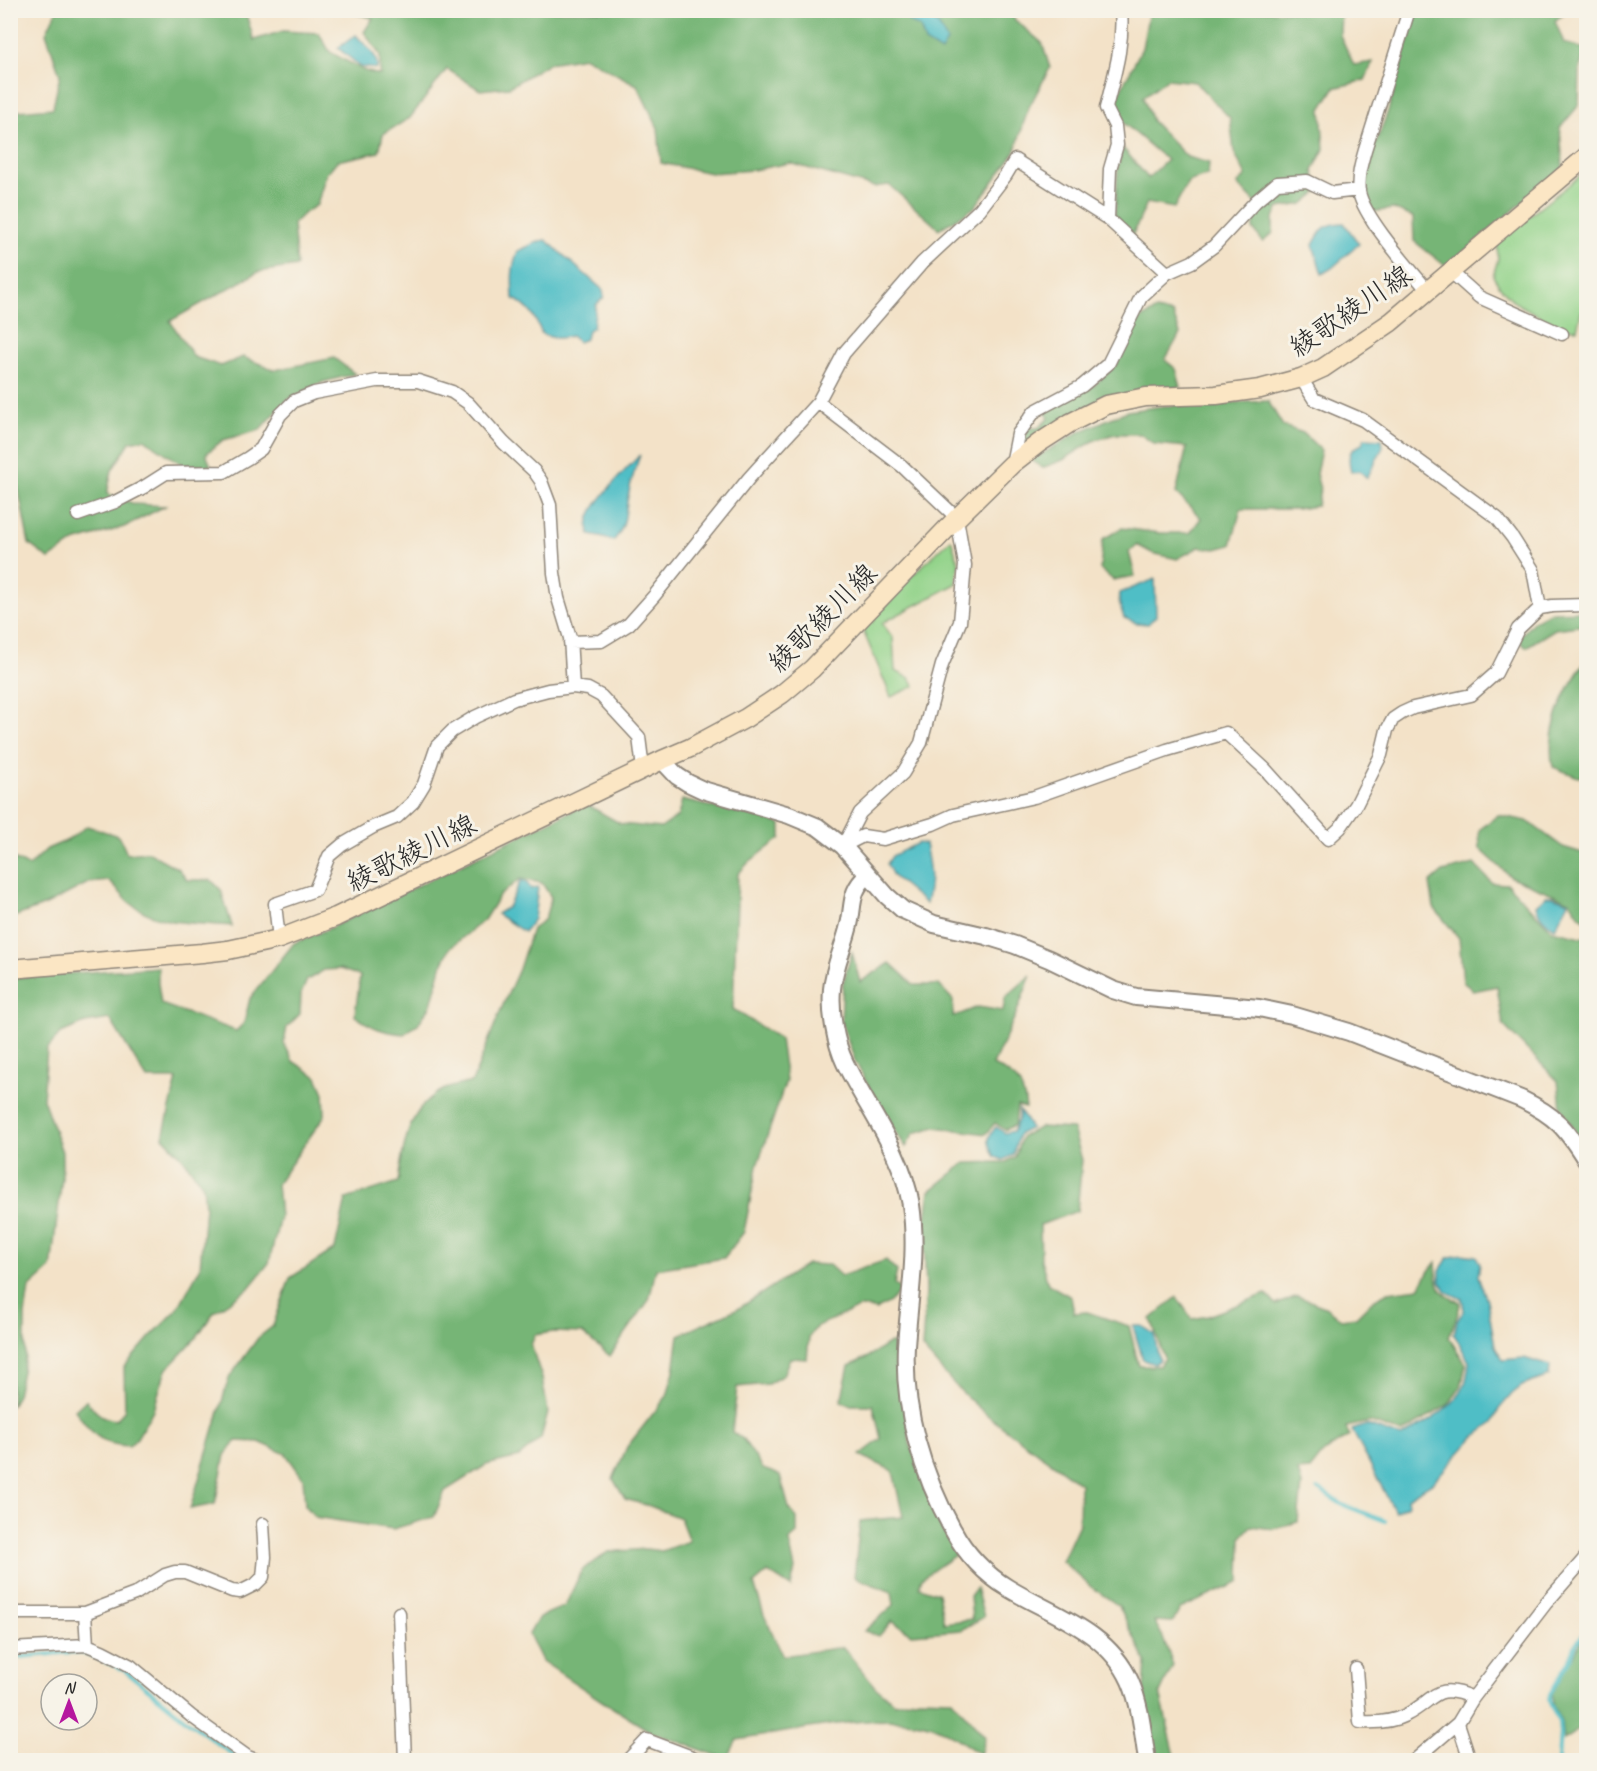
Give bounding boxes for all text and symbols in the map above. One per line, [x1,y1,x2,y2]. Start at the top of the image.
street label: 綾歌綾川線 [1282,257,1418,364]
street label: 綾歌綾川線 [760,555,884,679]
street label: 綾歌綾川線 [341,806,482,899]
north arrow [39,1672,99,1732]
text: N [64,1678,77,1698]

